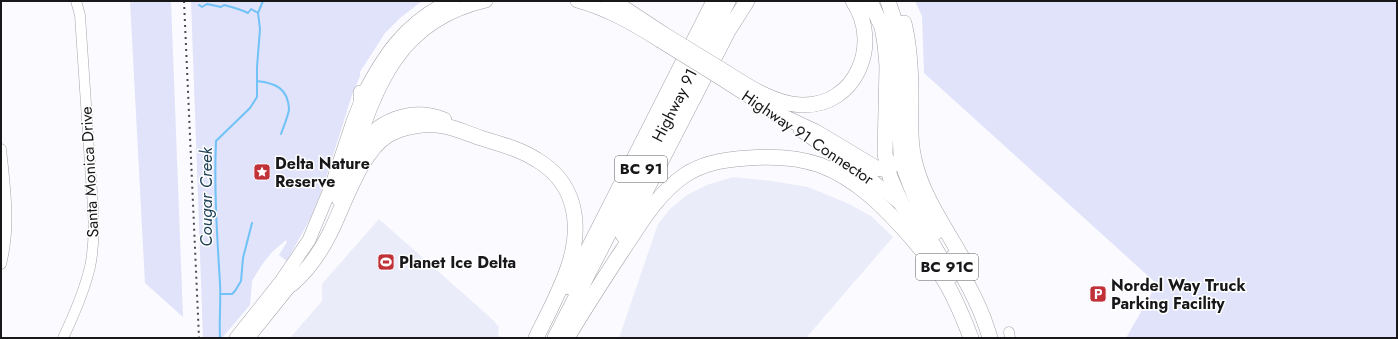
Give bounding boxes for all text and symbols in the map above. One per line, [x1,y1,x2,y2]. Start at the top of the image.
street label: Highway 91 [646,64,703,146]
street label: Highway 91 Connector [737,85,879,191]
street label: Santa Monica Drive [75,106,104,238]
water label: Cougar Creek [194,147,218,247]
place label: Delta Nature Reserve [275,152,370,193]
road number: BC 91 [615,156,667,182]
place icon: Delta Nature Reserve [252,162,272,182]
place label: Planet Ice Delta [399,251,516,274]
sports icon: Planet Ice Delta [376,252,396,272]
road number: BC 91C [916,254,978,280]
place label: Nordel Way Truck Parking Facility [1111,274,1246,315]
parking icon: Nordel Way Truck Parking Facility [1088,284,1108,304]

